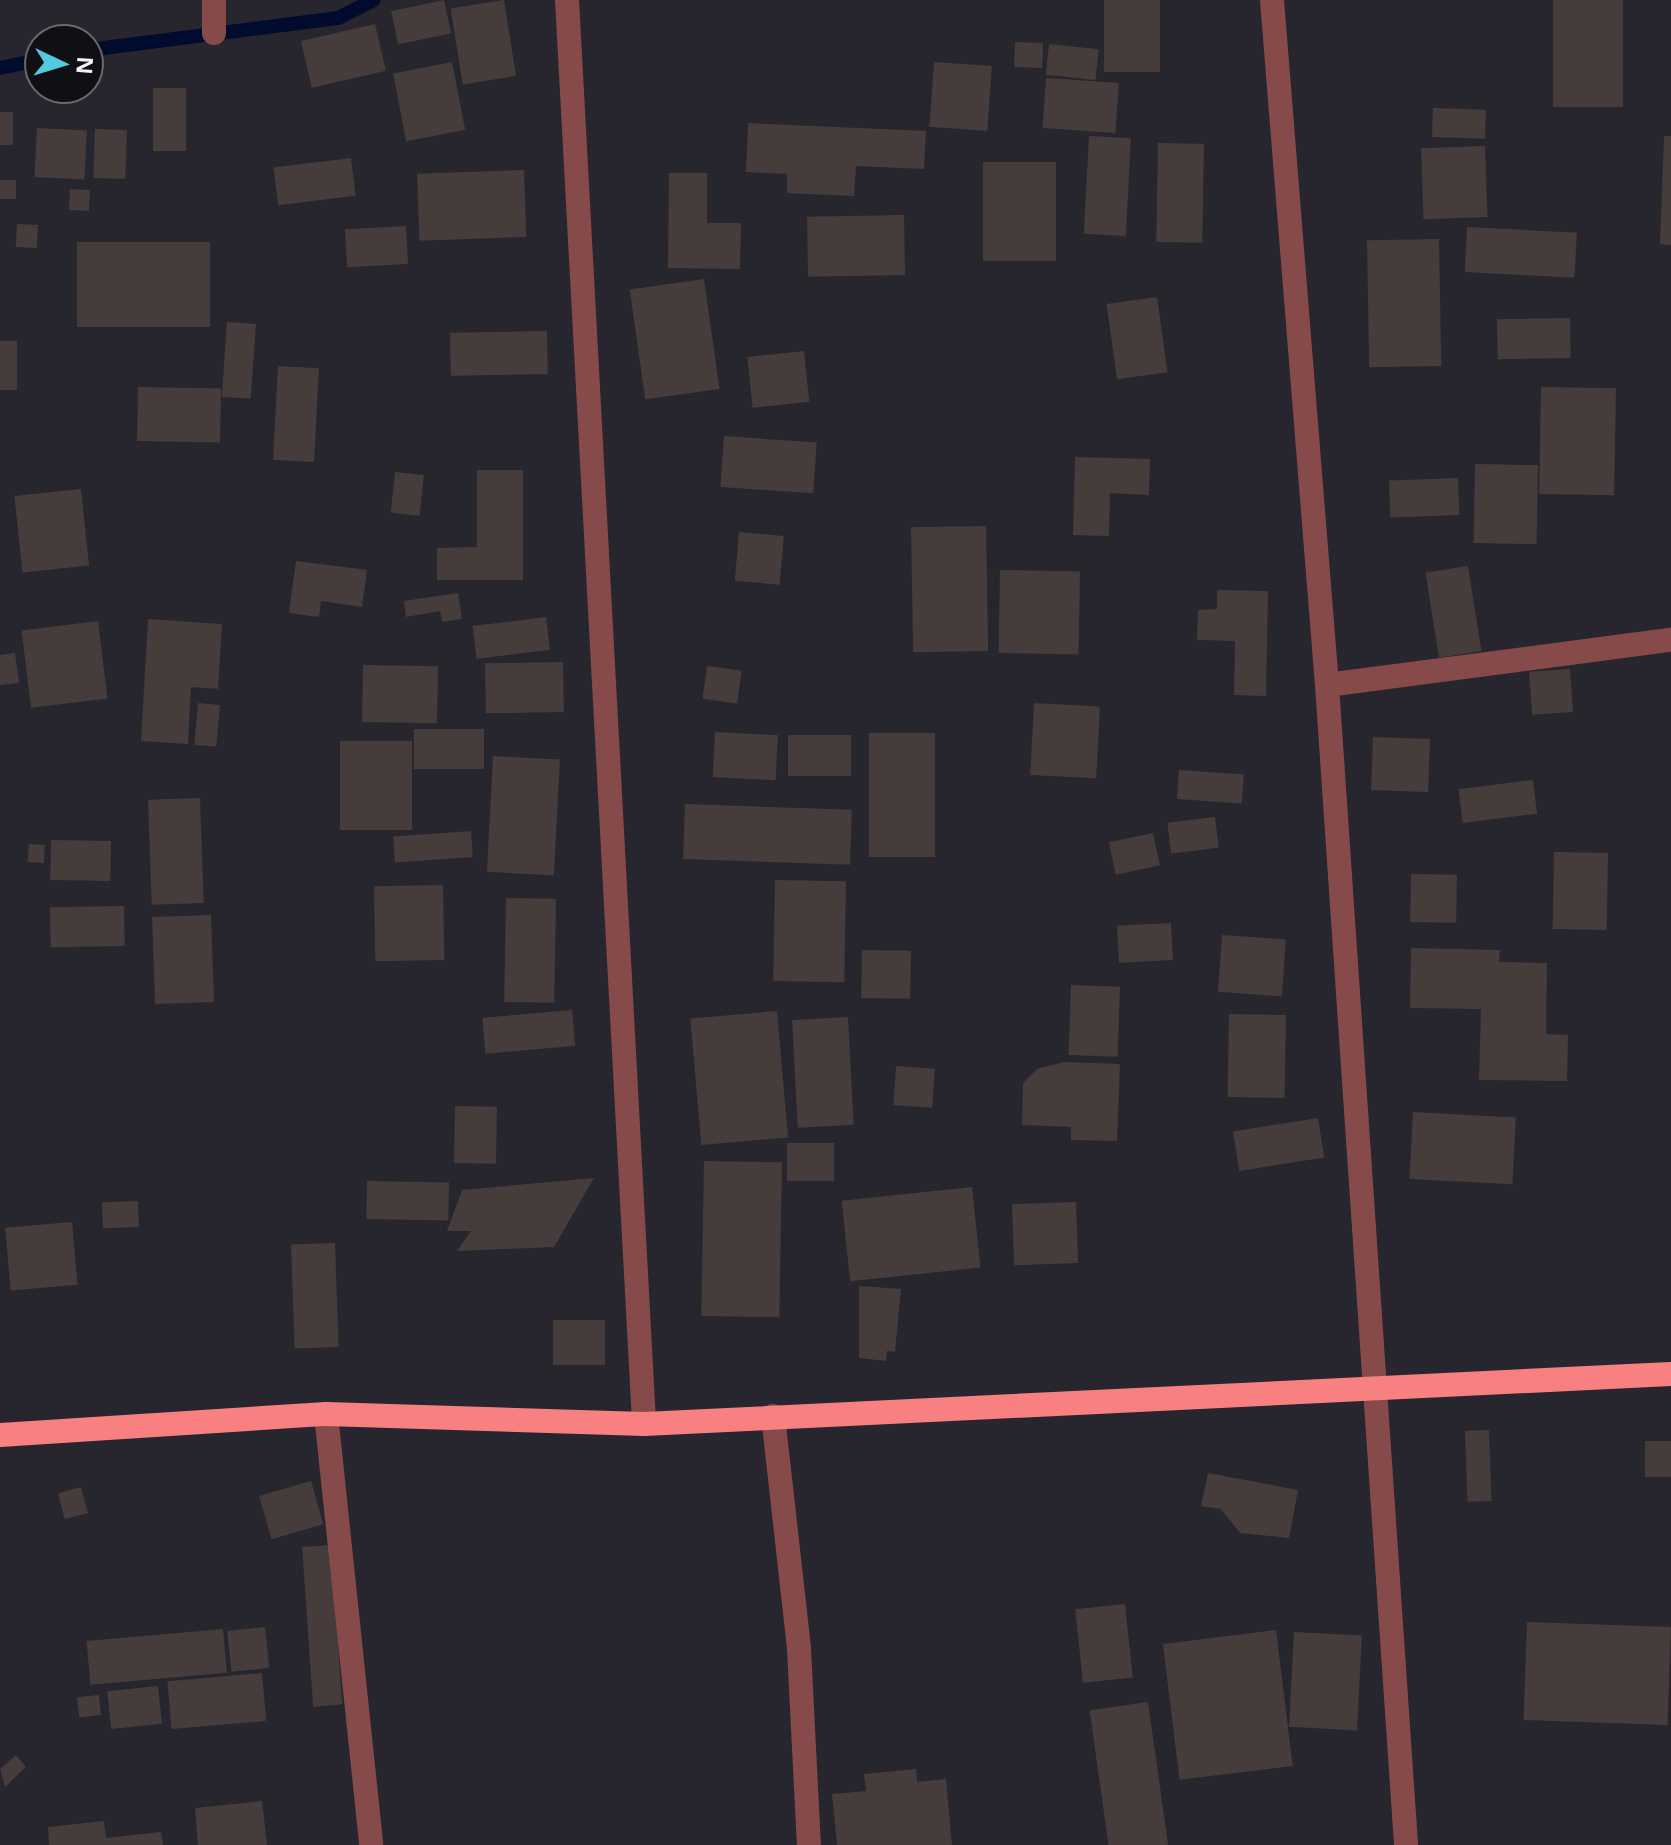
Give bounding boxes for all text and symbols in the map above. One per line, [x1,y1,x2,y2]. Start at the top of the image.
north arrow [24,24,104,104]
text: N [70,56,102,75]

